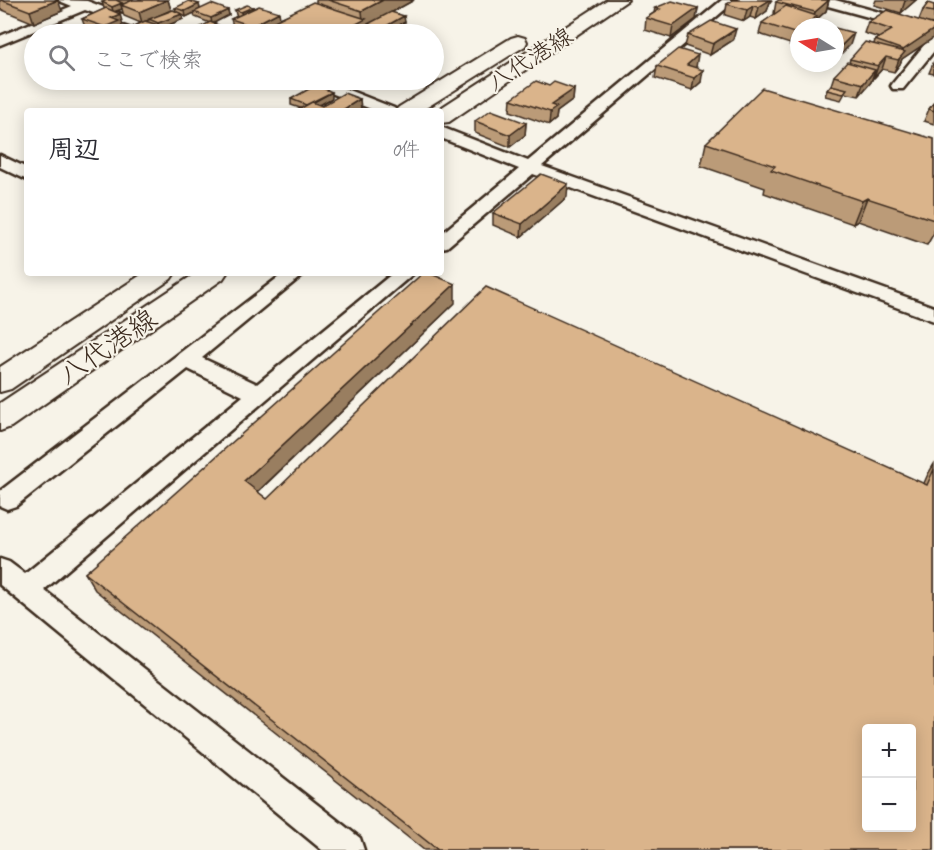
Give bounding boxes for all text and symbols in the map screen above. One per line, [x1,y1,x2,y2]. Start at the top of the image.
north arrow [790,18,844,72]
street label: 八代港線 [482,20,578,98]
search box [24,24,444,90]
icon: search [45,41,78,74]
text: ここで検索 [93,46,203,74]
text: 周辺 [48,133,100,166]
text: 0件 [391,137,420,162]
street label: 八代港線 [51,301,163,392]
map controls [862,724,916,832]
button: + [862,724,916,778]
button: − [862,778,916,832]

